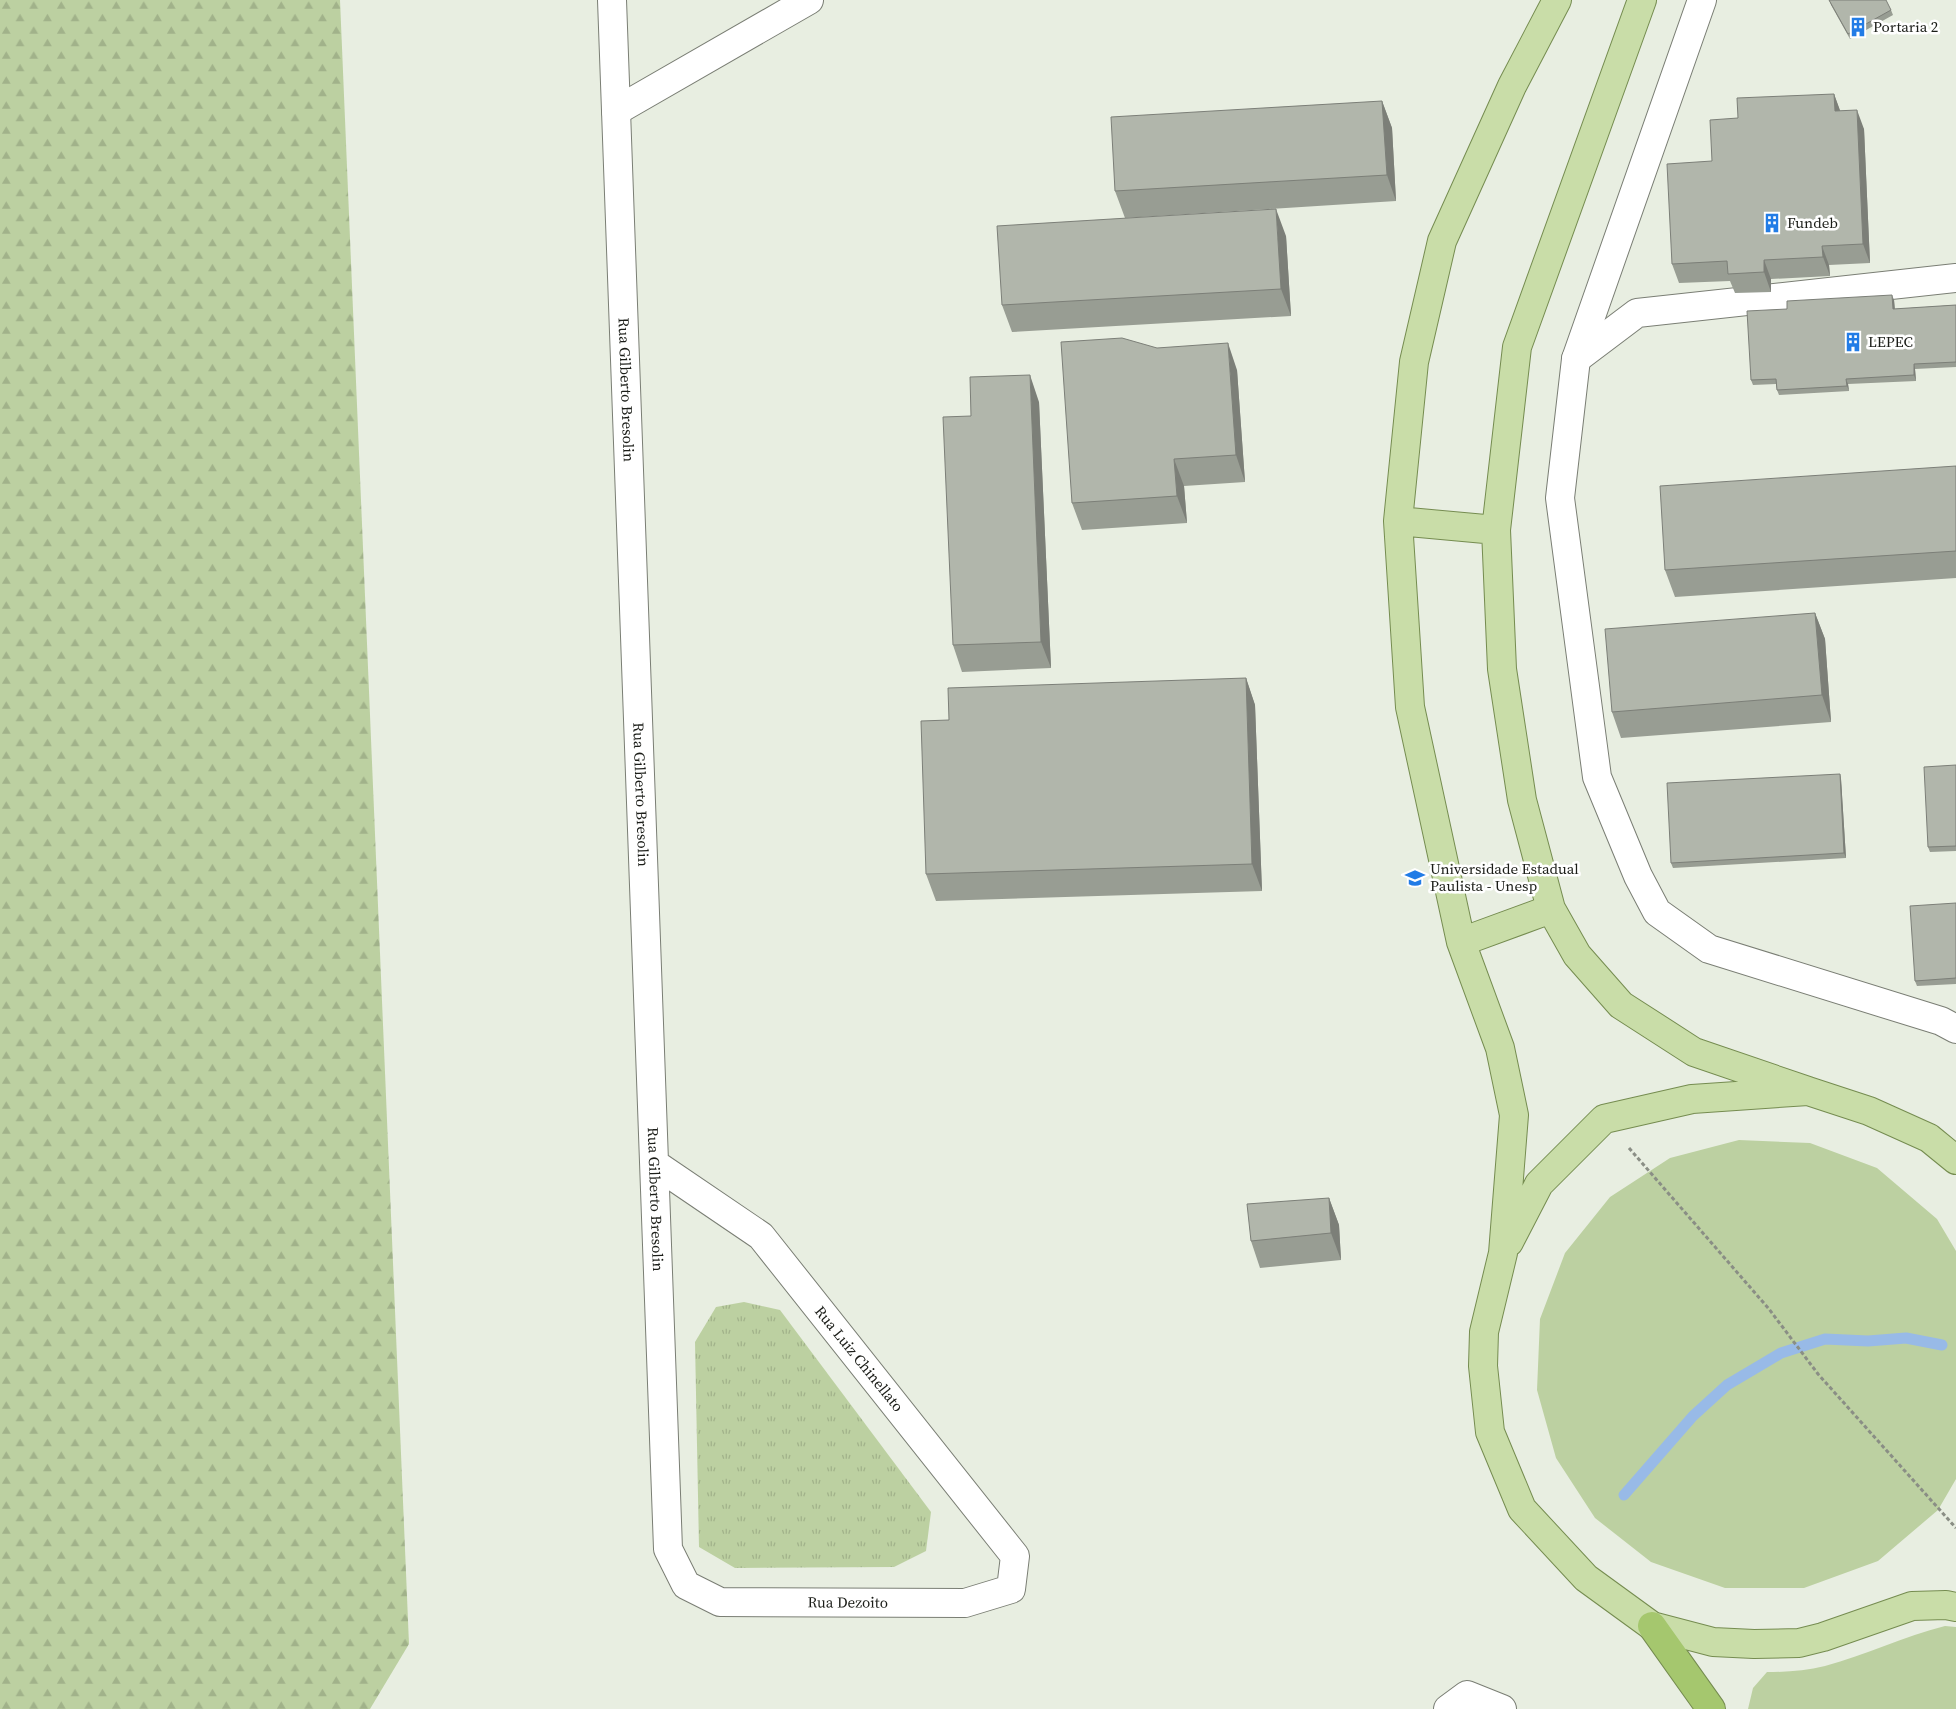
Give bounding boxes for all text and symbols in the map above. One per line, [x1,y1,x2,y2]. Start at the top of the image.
building icon: Portaria 2 [1847,16,1869,38]
place label: Portaria 2 [1873,16,1938,37]
building icon: Fundeb [1761,212,1783,234]
place label: Fundeb [1787,212,1838,233]
street label: Rua Gilberto Bresolin [613,317,640,462]
building icon: LEPEC [1842,331,1864,353]
place label: LEPEC [1868,331,1913,352]
street label: Rua Gilberto Bresolin [628,722,654,867]
place label: Universidade Estadual Paulista - Unesp [1430,858,1579,896]
school or university icon: Universidade Estadual Paulista - Unesp [1404,867,1426,889]
street label: Rua Gilberto Bresolin [643,1127,669,1272]
street label: Rua Luiz Chinellato [810,1301,909,1416]
street label: Rua Dezoito [807,1591,888,1613]

